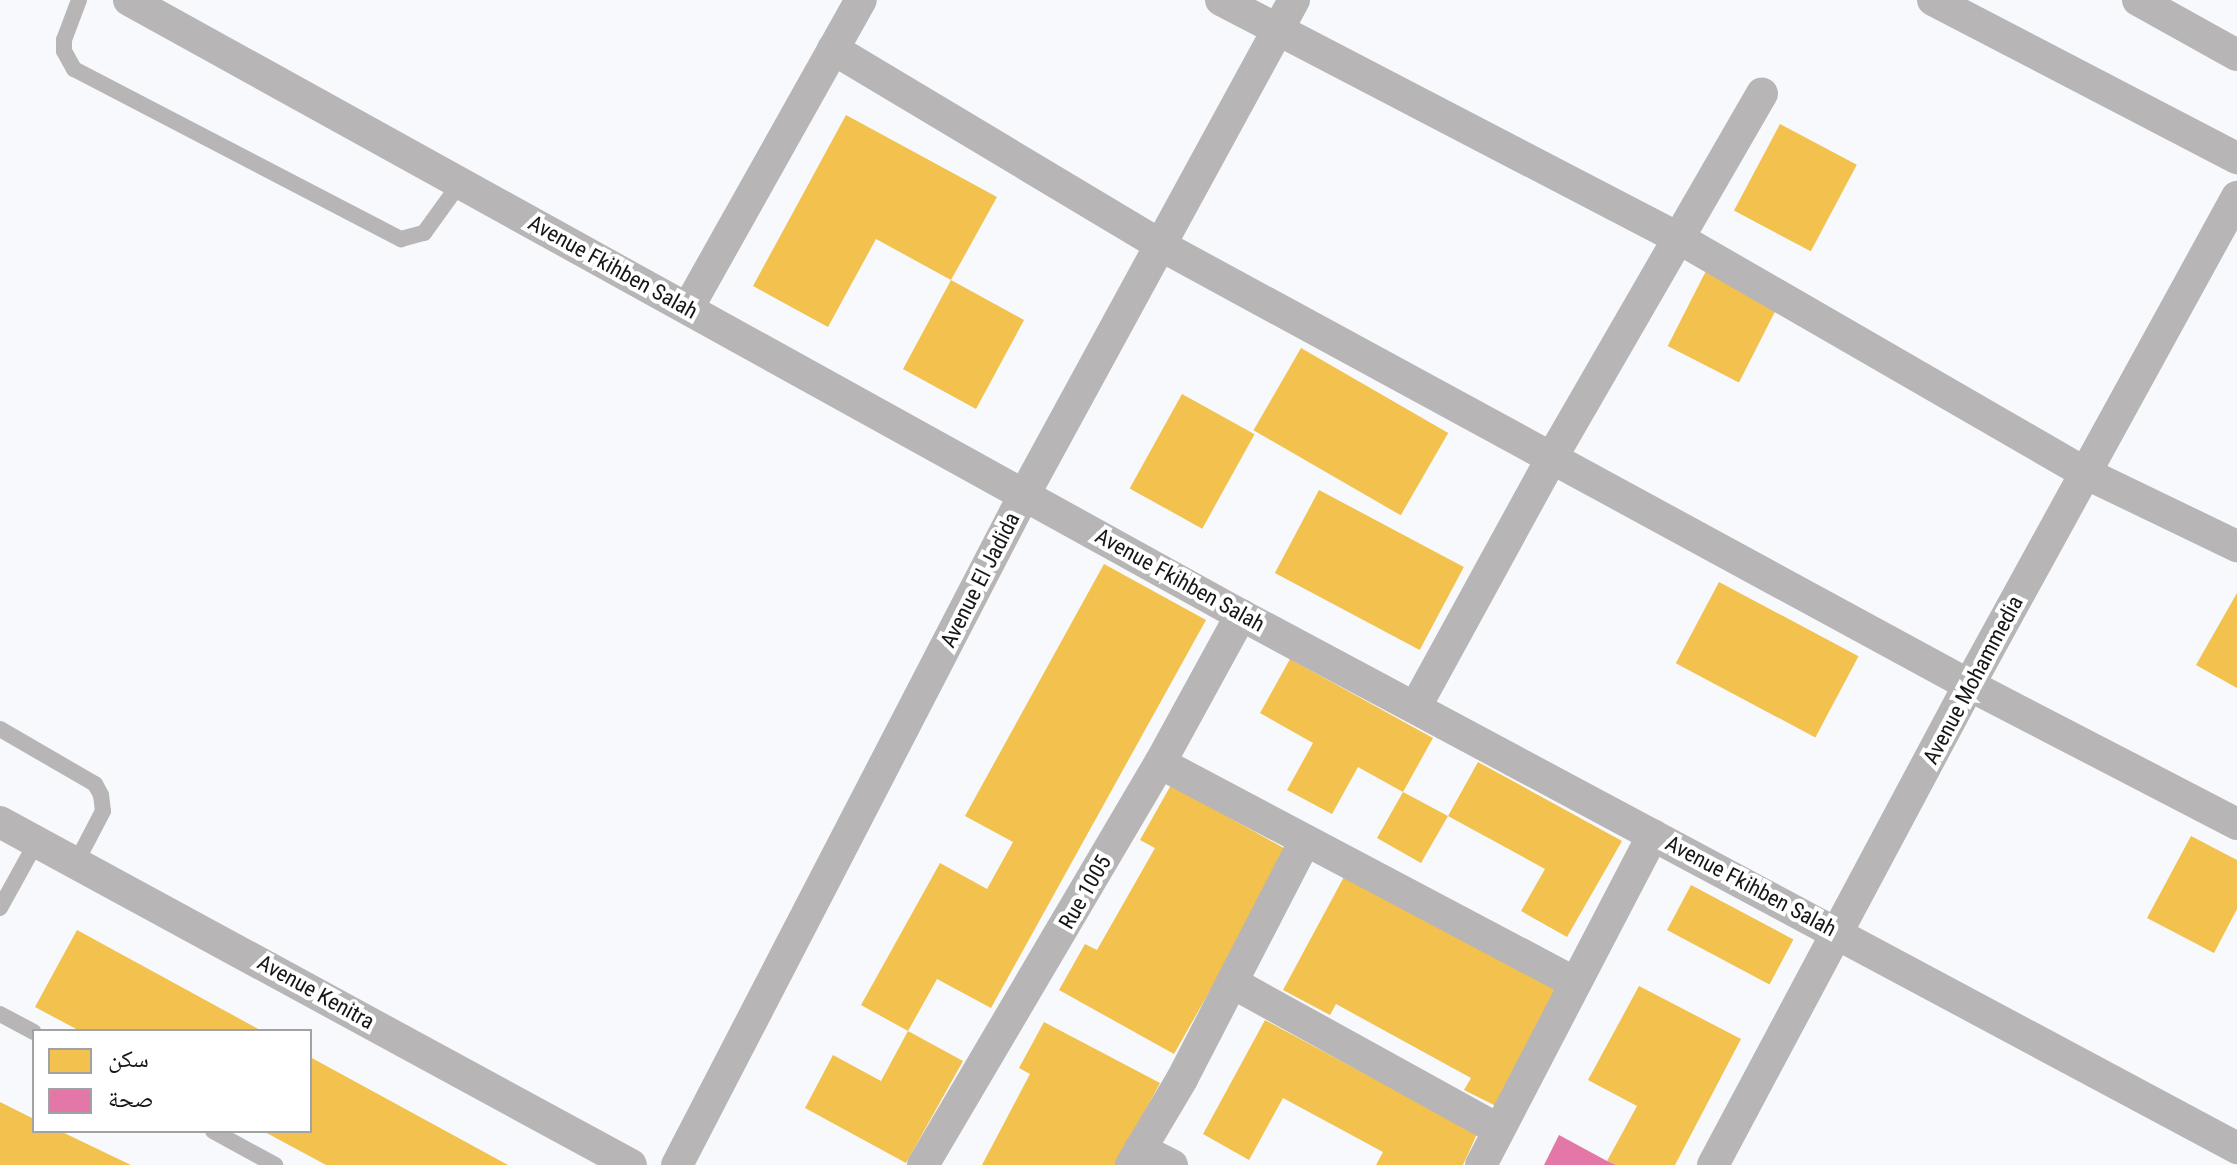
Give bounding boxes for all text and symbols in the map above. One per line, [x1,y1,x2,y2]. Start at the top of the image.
street label: Avenue Fkihben Salah [524,210,702,324]
street label: Avenue El Jadida [935,508,1025,652]
street label: Avenue Fkihben Salah [1091,523,1269,637]
street label: Avenue Mohammedia [1917,591,2029,769]
street label: Avenue Fkihben Salah [1661,830,1841,942]
street label: Rue 1005 [1053,850,1117,934]
street label: Avenue Kenitra [253,949,379,1035]
legend [32,1029,312,1133]
text: سكن [108,1045,149,1073]
text: صحة [108,1085,154,1113]

